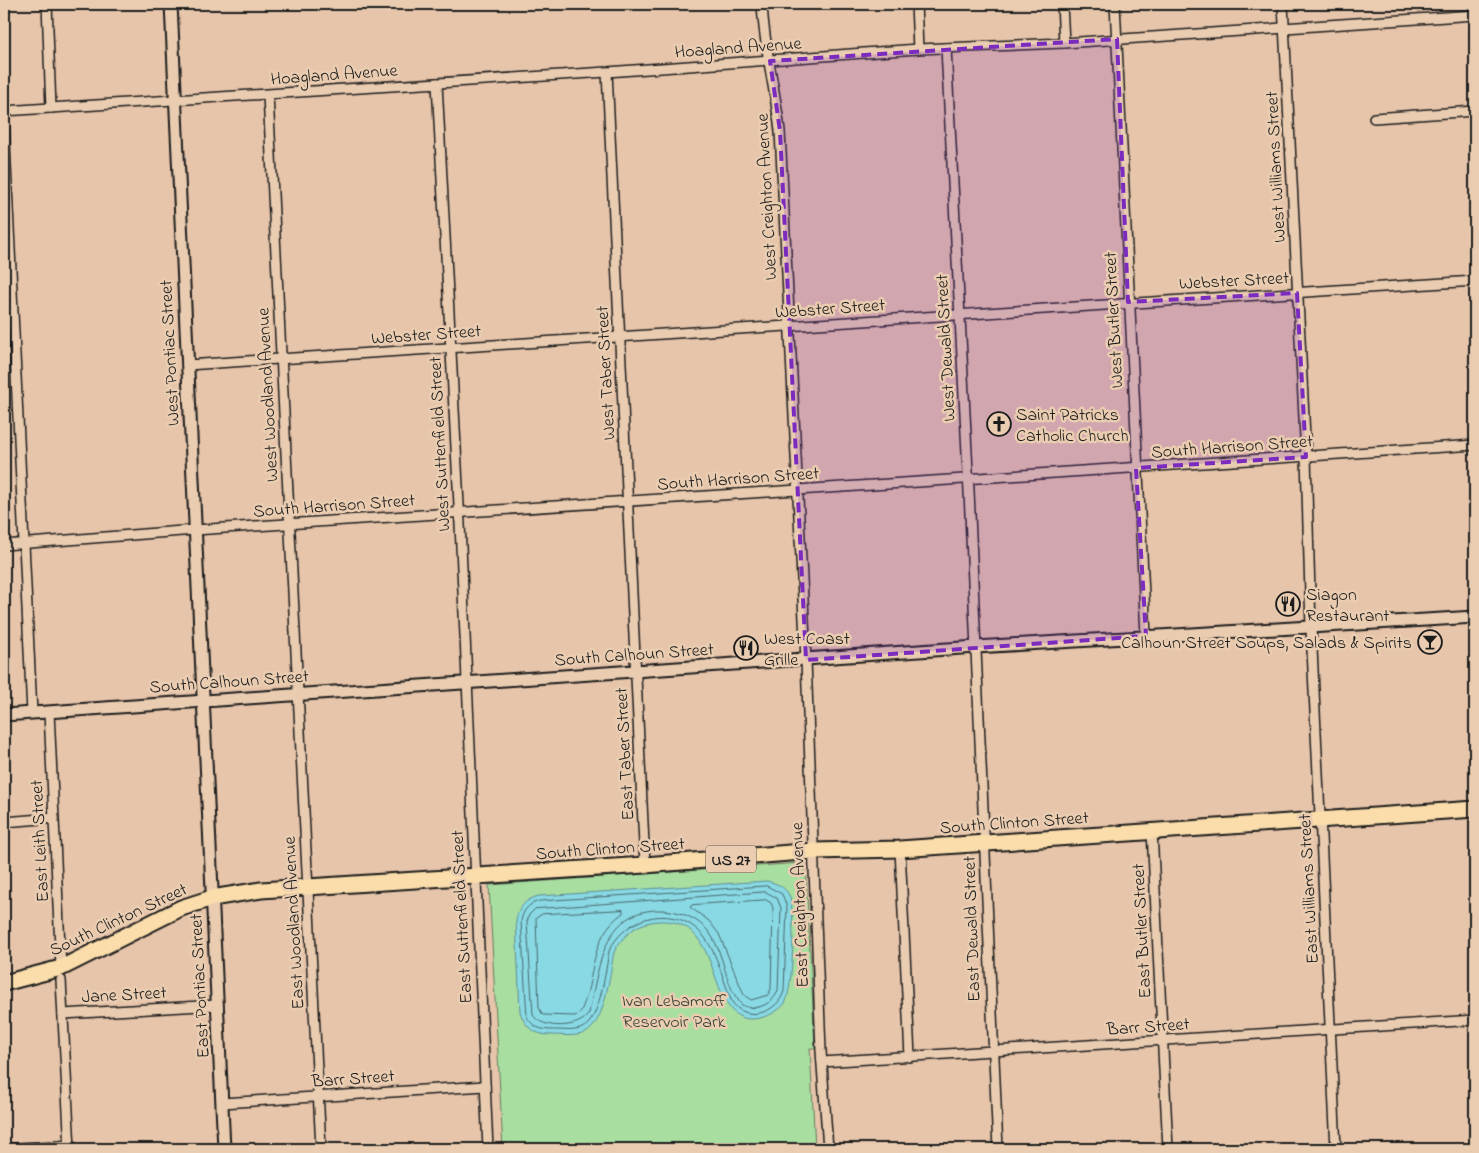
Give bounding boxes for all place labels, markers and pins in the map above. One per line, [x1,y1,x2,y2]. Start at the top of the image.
place label: Saint Patricks Catholic Church [1016,403,1129,450]
church icon: Saint Patricks Catholic Church [986,411,1012,437]
place label: Siagon Restaurant [1306,583,1389,630]
restaurant icon: Siagon Restaurant [1275,591,1301,617]
place label: West Coast Grille [764,627,850,674]
bar icon: Calhoun Street Soups, Salads & Spirits [1417,629,1443,655]
place label: Calhoun Street Soups, Salads & Spirits [1121,631,1412,657]
restaurant icon: West Coast Grille [733,635,759,661]

